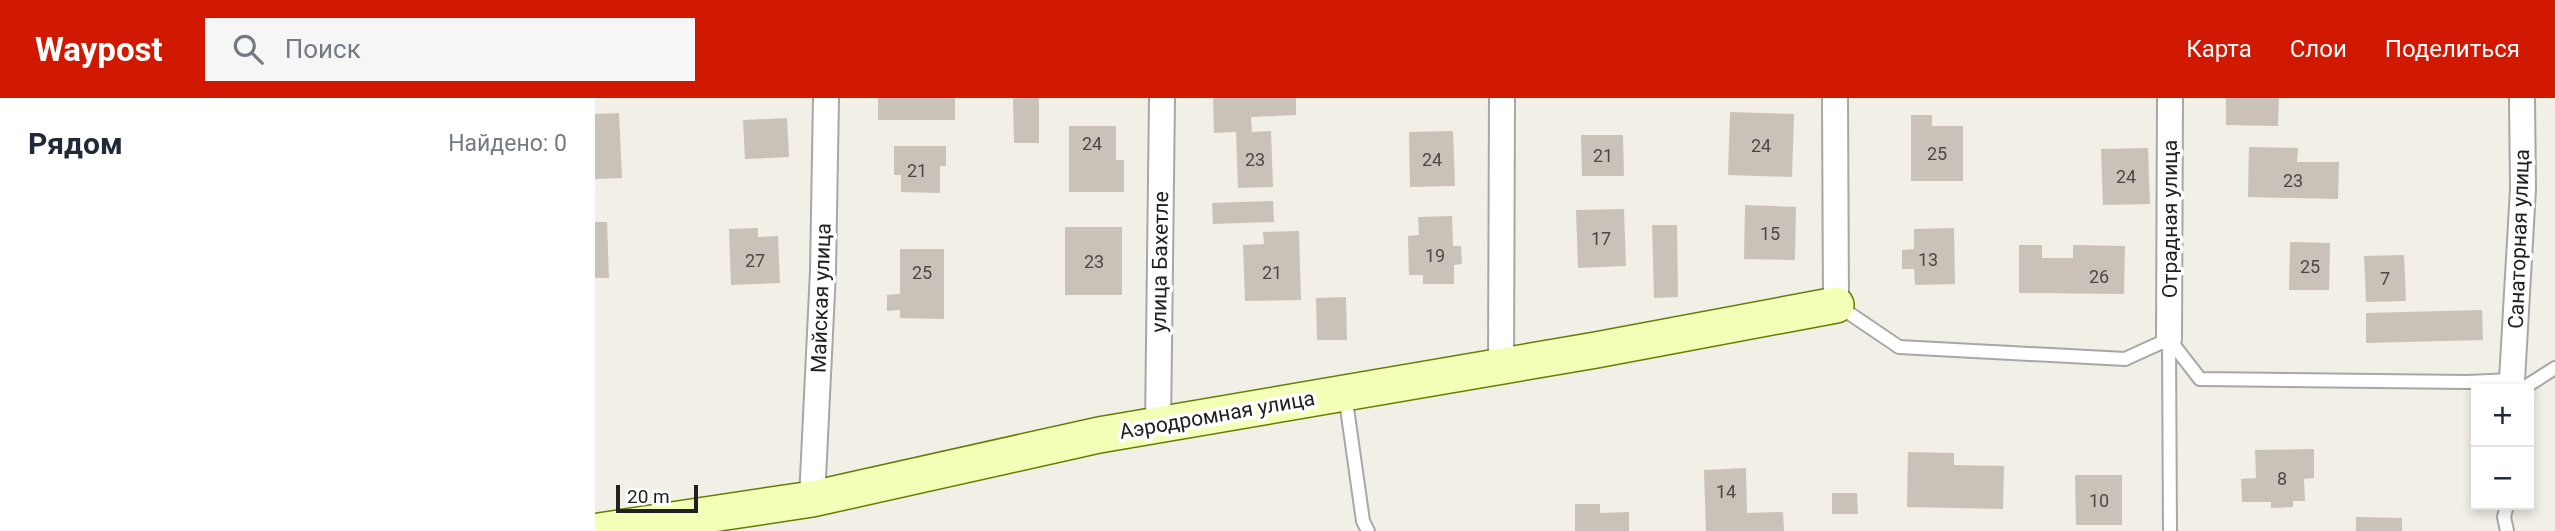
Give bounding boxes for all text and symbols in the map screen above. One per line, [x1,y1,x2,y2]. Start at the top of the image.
search box [205,18,695,81]
text: Waypost [35,30,163,69]
icon: search [229,30,267,68]
text: Поиск [285,34,361,64]
text: Карта [2186,35,2252,63]
text: Слои [2290,35,2347,63]
text: Поделиться [2385,35,2520,63]
text: Рядом [28,126,123,161]
text: Найдено: 0 [448,130,567,157]
house number: 24 [1082,133,1102,154]
house number: 24 [1751,135,1771,156]
street label: Отрадная улица [2158,140,2182,298]
house number: 25 [1927,143,1947,164]
house number: 21 [1593,145,1613,166]
house number: 23 [1245,149,1265,170]
house number: 24 [1422,149,1442,170]
street label: Санаторная улица [2504,149,2534,329]
house number: 21 [907,160,927,181]
house number: 24 [2116,166,2136,187]
house number: 23 [2283,170,2303,191]
street label: улица Бахетле [1147,191,1173,333]
street label: Майская улица [806,223,836,373]
house number: 15 [1760,223,1780,244]
house number: 17 [1591,228,1611,249]
house number: 19 [1425,245,1445,266]
house number: 13 [1918,249,1938,270]
house number: 27 [745,250,765,271]
house number: 23 [1084,251,1104,272]
house number: 25 [2300,256,2320,277]
house number: 25 [912,262,932,283]
house number: 21 [1262,262,1282,283]
house number: 26 [2089,266,2109,287]
house number: 7 [2380,268,2390,289]
map controls [2471,384,2534,510]
button: + [2471,384,2534,447]
street label: Аэродромная улица [1117,386,1317,444]
button: − [2471,447,2534,510]
house number: 8 [2277,468,2287,489]
house number: 14 [1716,481,1736,502]
scale bar [616,482,698,514]
text: 20 m [627,485,670,508]
house number: 10 [2089,490,2109,511]

